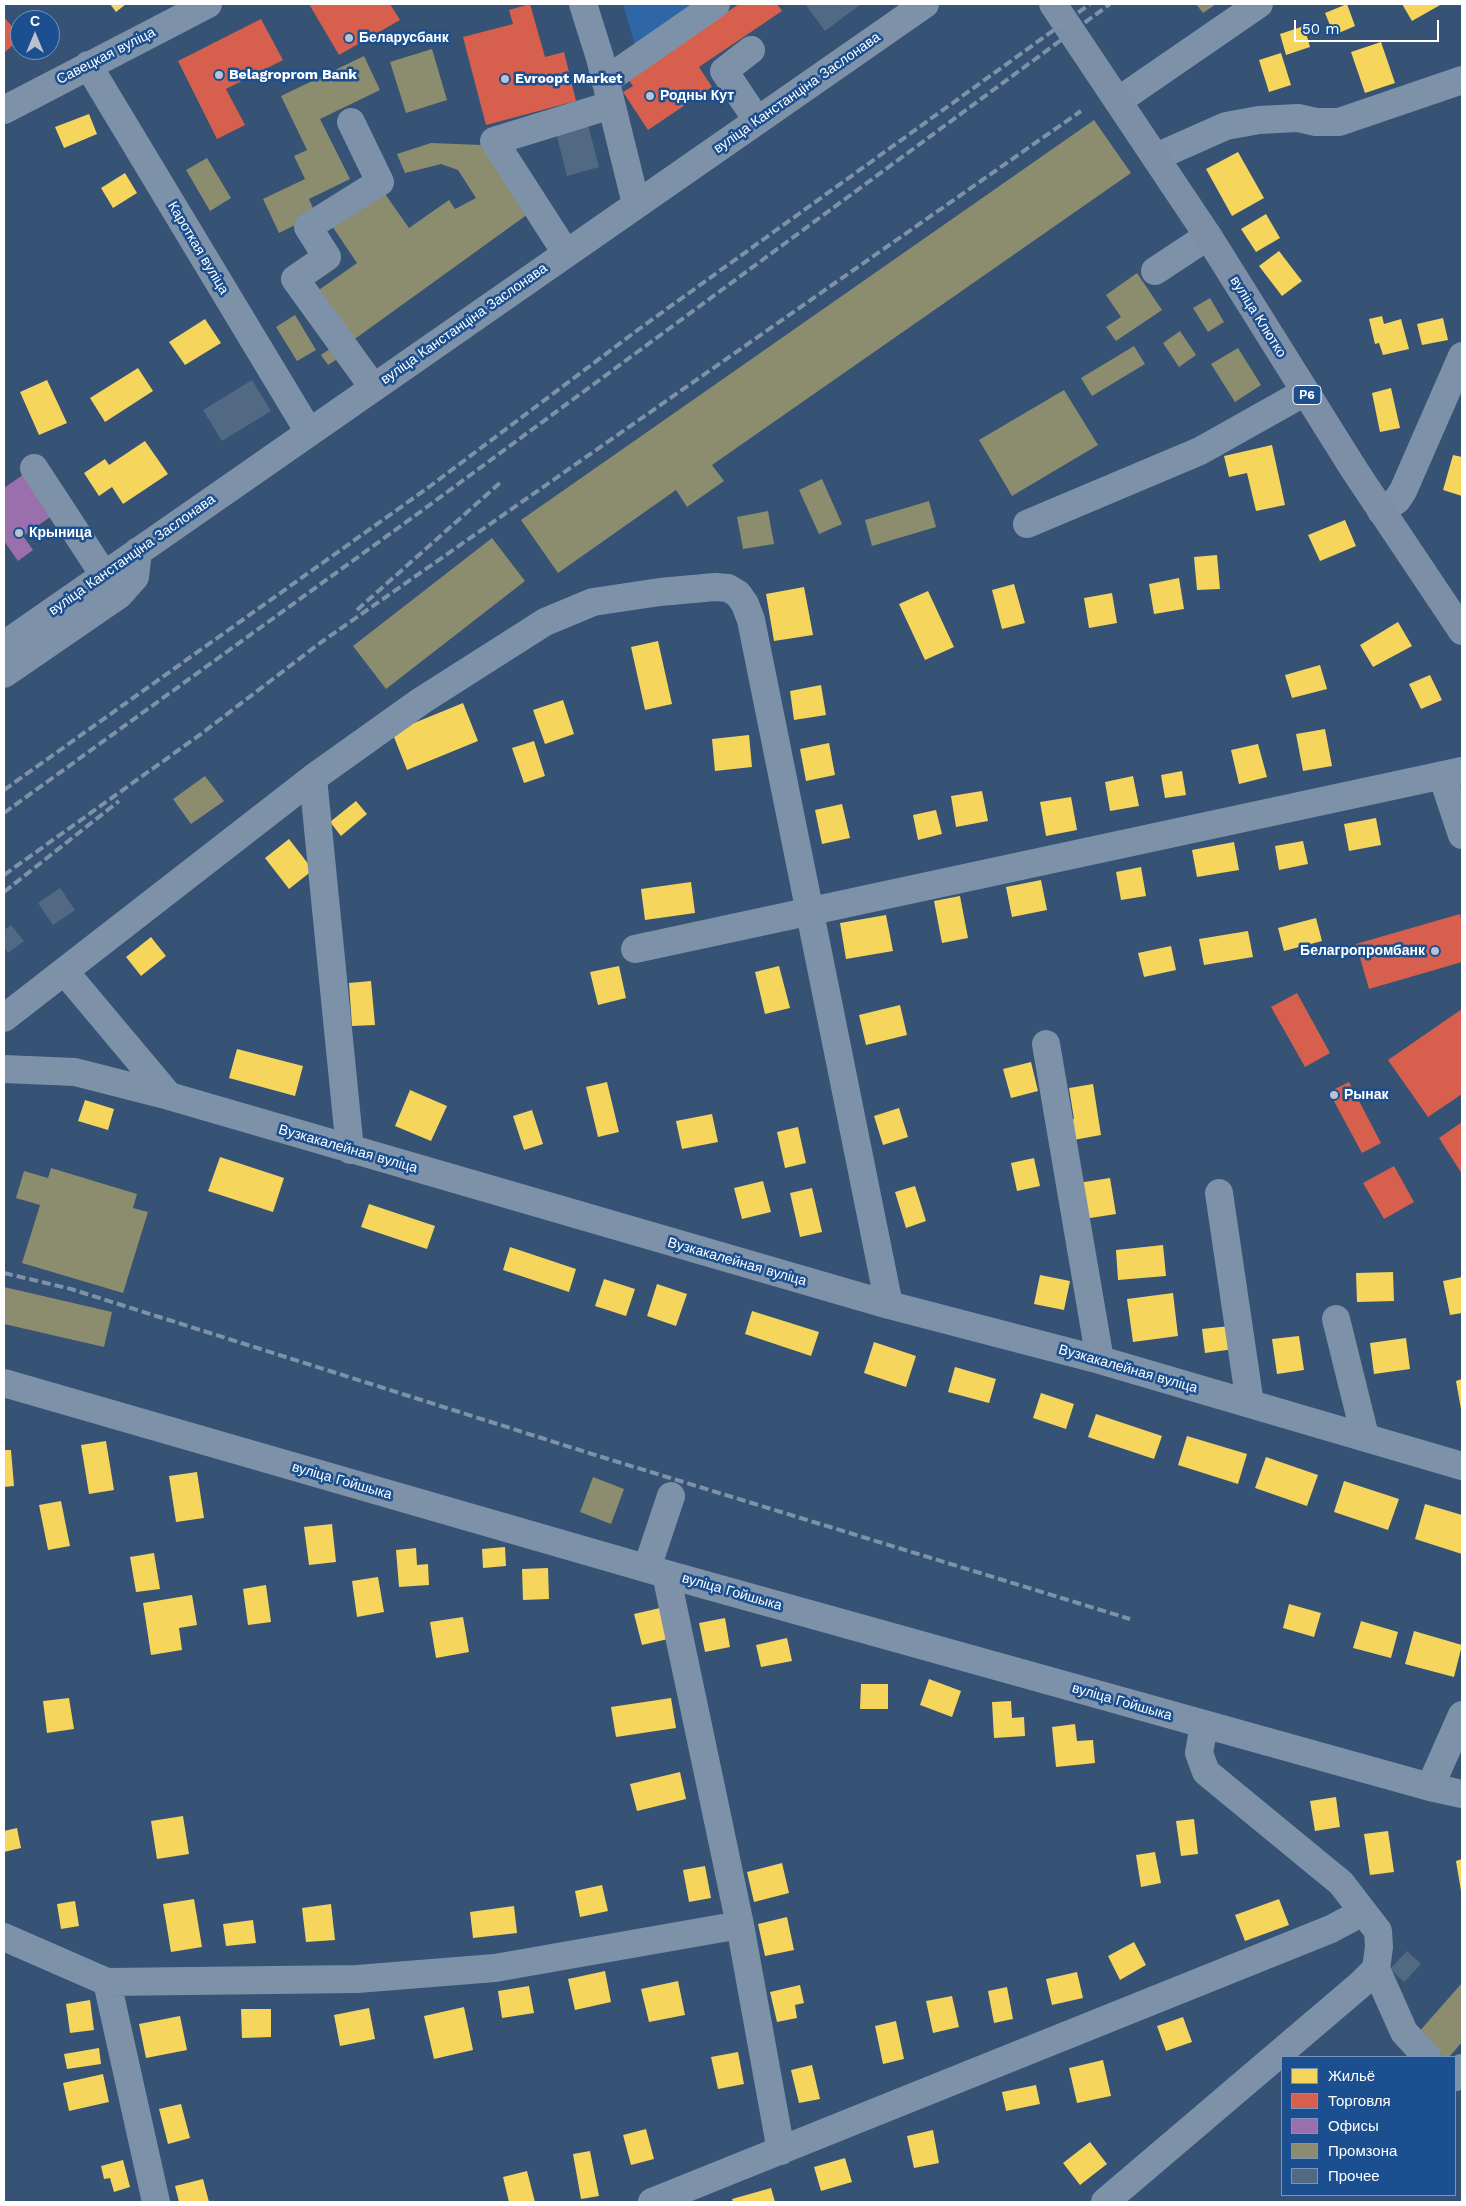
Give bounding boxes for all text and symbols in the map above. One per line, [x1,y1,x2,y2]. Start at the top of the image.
north arrow [10,10,60,60]
scale bar [1296,10,1441,42]
text: С [30,13,40,29]
text: 50 m [1302,20,1339,38]
street label: Савецкая вуліца [54,24,158,88]
street label: вуліца Канстанціна Заслонава [710,29,884,157]
place label: Беларусбанк [359,30,449,46]
marker: Беларусбанк [343,32,355,44]
place label: Belagroprom Bank [229,67,357,83]
marker: Belagroprom Bank [213,69,225,81]
place label: Evroopt Market [515,71,622,87]
marker: Evroopt Market [499,73,511,85]
place label: Родны Кут [660,88,734,104]
marker: Родны Кут [644,90,656,102]
street label: Кароткая вуліца [164,199,232,297]
street label: вуліца Канстанціна Заслонава [377,260,551,388]
street label: вуліца Клютко [1226,273,1290,361]
road number: Р6 [1293,386,1321,404]
street label: вуліца Канстанціна Заслонава [45,491,219,619]
place label: Крыница [29,525,92,541]
marker: Крыница [13,527,25,539]
place label: Белагропромбанк [1300,943,1425,959]
marker: Белагропромбанк [1429,945,1441,957]
place label: Рынак [1344,1087,1389,1103]
marker: Рынак [1328,1089,1340,1101]
street label: Вузкакалейная вуліца [277,1121,419,1177]
street label: Вузкакалейная вуліца [666,1234,808,1290]
street label: Вузкакалейная вуліца [1057,1341,1199,1397]
street label: вуліца Гойшыка [290,1459,394,1503]
street label: вуліца Гойшыка [680,1570,784,1614]
street label: вуліца Гойшыка [1070,1680,1174,1724]
legend [1281,2056,1456,2196]
text: Жильё [1328,2067,1375,2085]
text: Торговля [1328,2092,1391,2110]
text: Офисы [1328,2117,1379,2135]
text: Промзона [1328,2142,1397,2160]
text: Прочее [1328,2167,1380,2185]

